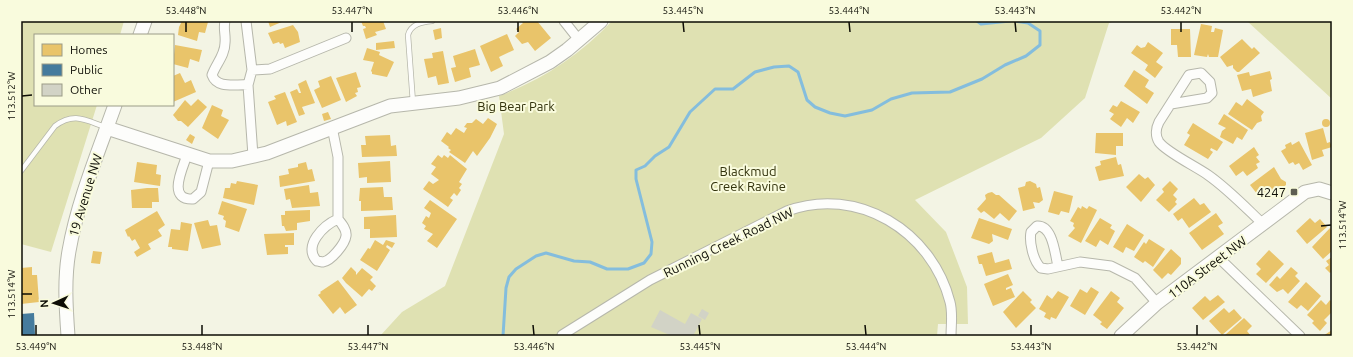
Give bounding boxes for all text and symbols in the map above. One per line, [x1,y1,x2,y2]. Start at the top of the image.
text: 53.448°N [165,5,207,16]
text: 53.447°N [331,5,373,16]
text: 53.446°N [497,5,539,16]
text: 53.445°N [662,5,704,16]
text: 53.444°N [828,5,870,16]
text: 53.443°N [994,5,1036,16]
text: 53.442°N [1160,5,1202,16]
legend [34,34,174,106]
text: Homes [70,43,108,56]
text: Public [70,63,103,76]
text: 113.512°W [6,72,17,120]
text: Other [70,83,103,96]
park label: Big Bear Park [477,99,555,113]
street label: 19 Avenue NW [66,152,104,238]
park label: Blackmud Creek Ravine [710,164,786,193]
place label: 4247 [1257,185,1286,199]
marker: 4247 [1289,187,1299,197]
text: 113.514°W [1337,201,1348,249]
street label: Running Creek Road NW [661,204,795,280]
street label: 110A Street NW [1165,233,1249,301]
text: 113.514°W [6,270,17,318]
north arrow [34,283,74,323]
text: N [38,299,50,308]
text: 53.449°N [15,341,57,352]
text: 53.448°N [181,341,223,352]
text: 53.447°N [347,341,389,352]
text: 53.446°N [513,341,555,352]
text: 53.445°N [679,341,721,352]
text: 53.444°N [845,341,887,352]
text: 53.443°N [1010,341,1052,352]
text: 53.442°N [1176,341,1218,352]

